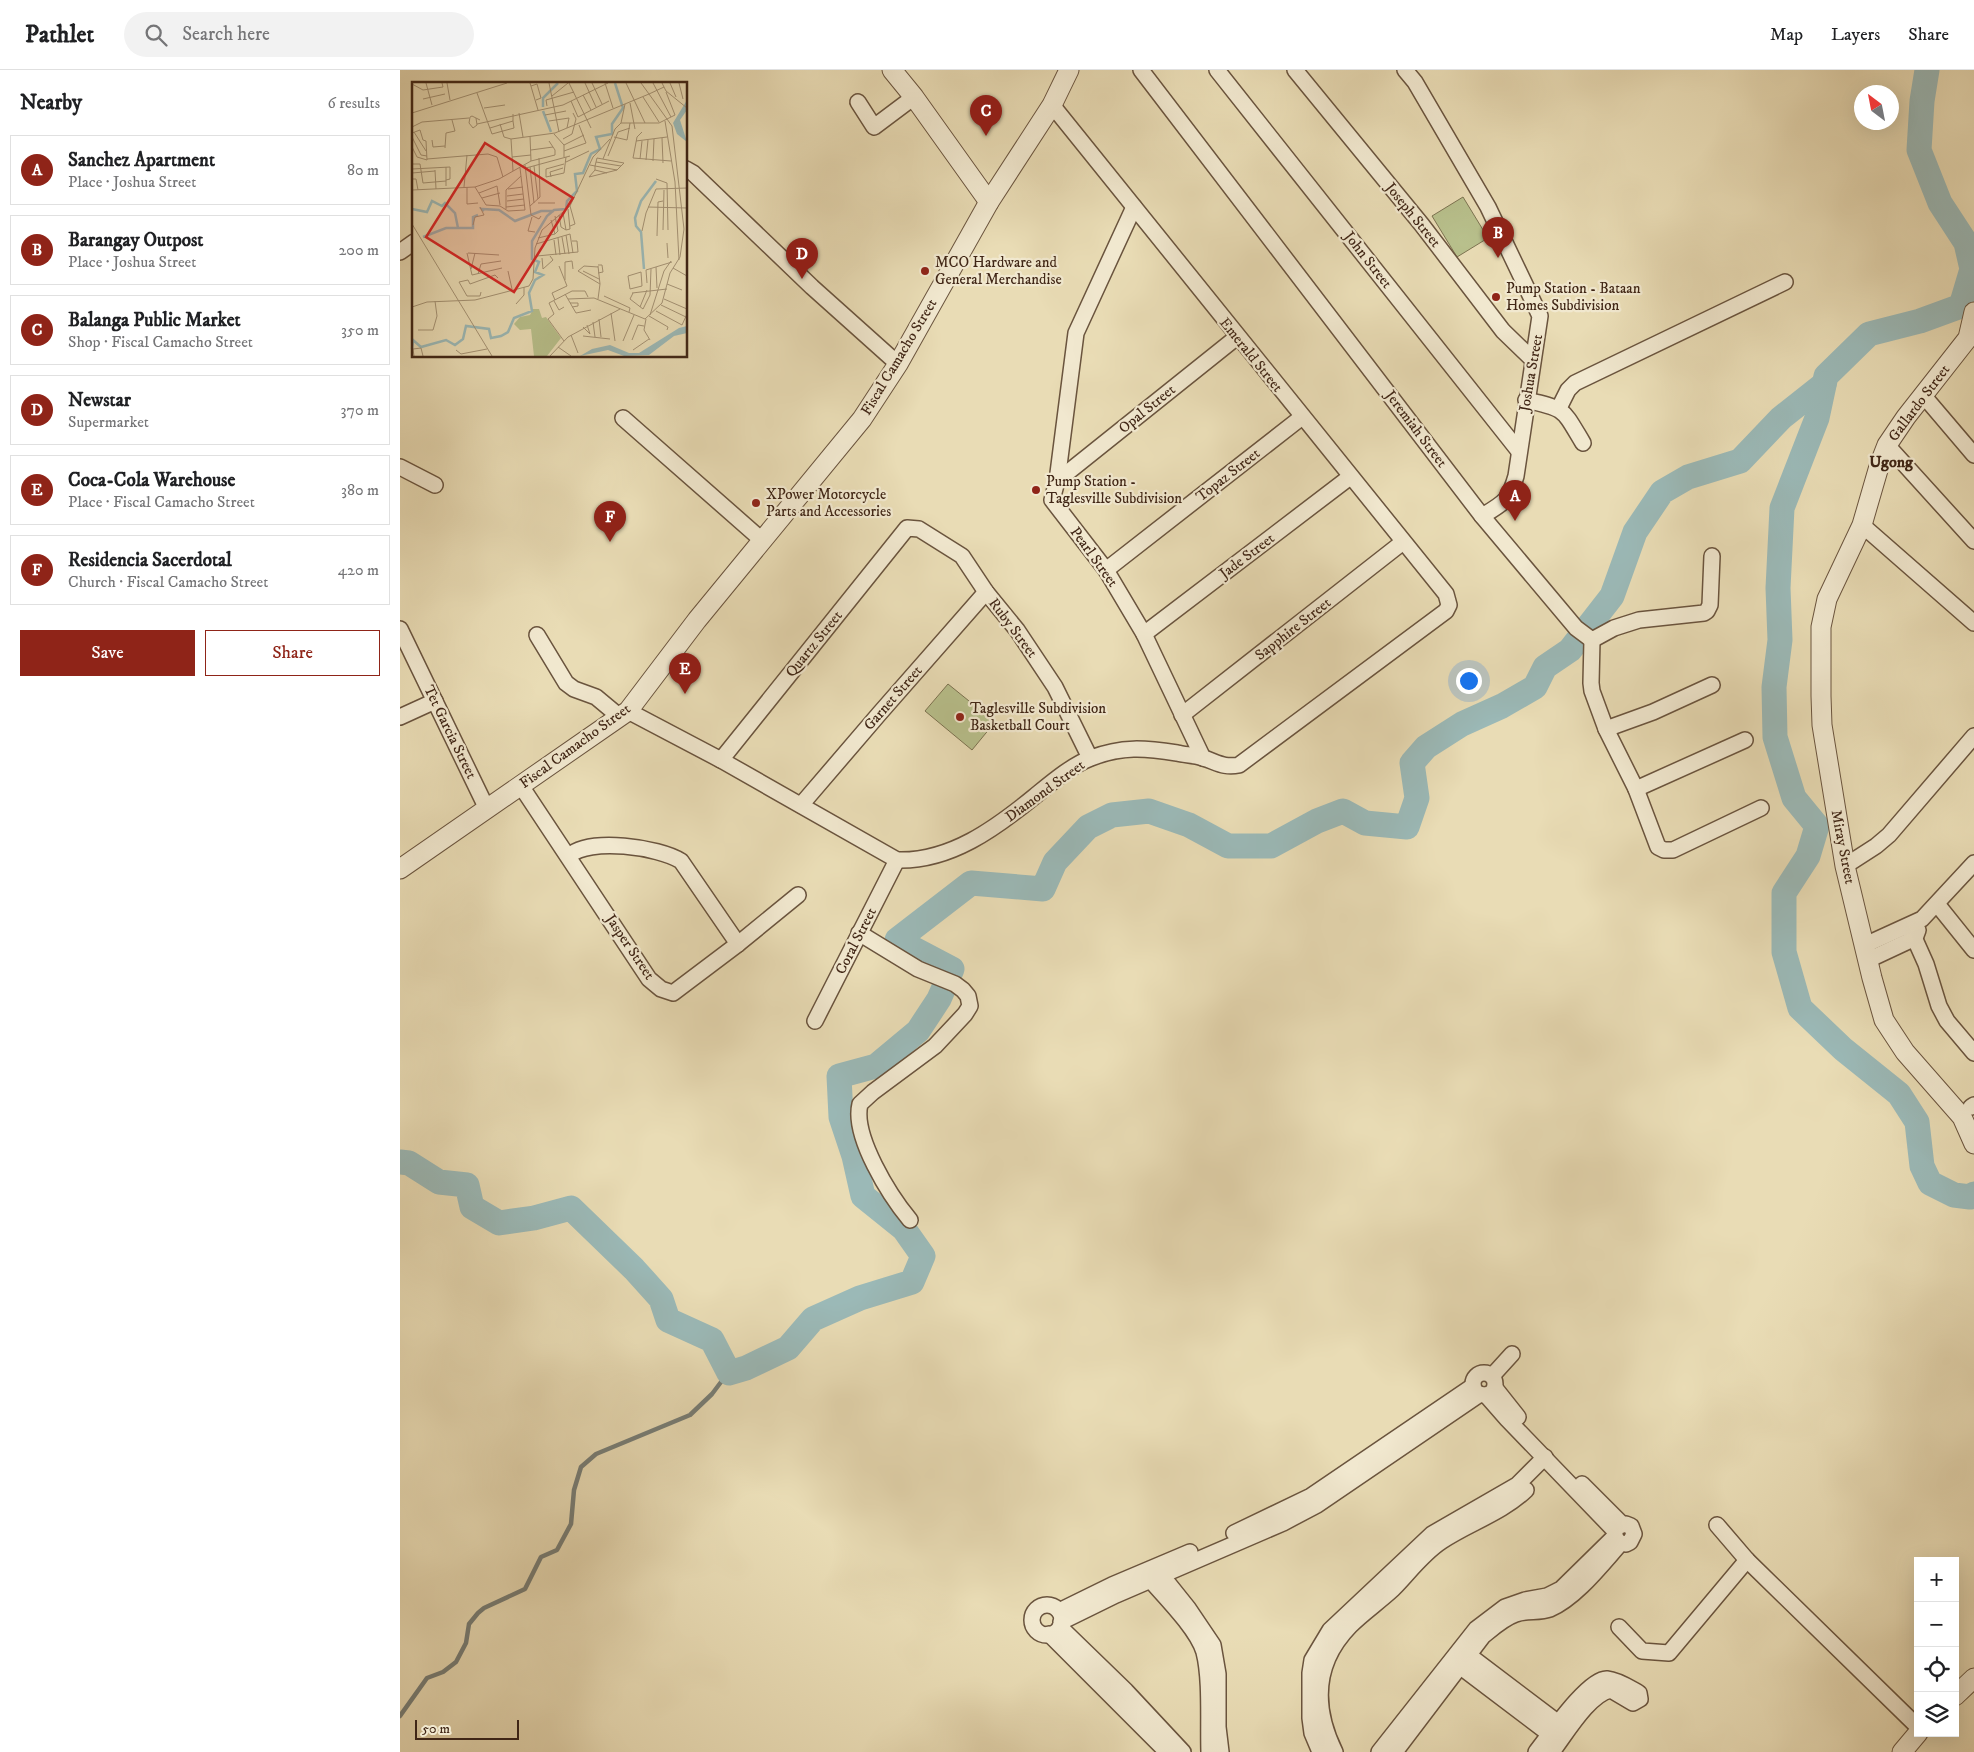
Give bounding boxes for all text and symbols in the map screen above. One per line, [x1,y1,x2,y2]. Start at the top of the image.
search box [124,12,474,57]
text: Pathlet [25,20,94,50]
icon: search [142,21,170,49]
text: Search here [182,23,270,46]
text: Map [1770,24,1803,46]
text: Layers [1831,24,1880,46]
text: Share [1908,24,1949,46]
inset map [412,82,688,358]
north arrow [1854,85,1899,130]
text: Nearby [20,90,82,116]
text: 6 results [327,93,380,113]
pin: C [970,95,1002,136]
text: Sanchez Apartment [68,149,215,172]
text: A [32,160,42,180]
text: 80 m [347,160,379,180]
text: Place · Joshua Street [68,172,196,192]
street label: Joseph Street [1380,177,1445,252]
pin: B [1482,217,1514,258]
street label: John Street [1339,226,1396,293]
text: Barangay Outpost [68,229,203,252]
pin: D [786,238,818,279]
text: B [32,240,42,260]
text: 200 m [338,240,379,260]
text: Place · Joshua Street [68,252,196,272]
place label: MCO Hardware and General Merchandise [935,253,1062,289]
marker: MCO Hardware and General Merchandise [919,265,931,277]
place label: Pump Station - Bataan Homes Subdivision [1506,279,1641,315]
marker: Pump Station - Bataan Homes Subdivision [1490,291,1502,303]
street label: Fiscal Camacho Street [857,295,941,419]
text: Balanga Public Market [68,309,241,332]
street label: Emerald Street [1215,314,1287,396]
text: C [32,320,42,340]
text: 350 m [341,320,379,340]
text: Shop · Fiscal Camacho Street [68,332,253,352]
street label: Joshua Street [1515,333,1547,415]
street label: Gallardo Street [1884,361,1954,445]
street label: Opal Street [1115,380,1179,438]
street label: Jeremiah Street [1380,385,1451,472]
text: Newstar [68,389,131,412]
text: D [31,400,43,420]
text: 370 m [341,400,379,420]
text: Supermarket [68,412,149,432]
street label: Topaz Street [1192,444,1264,506]
district label: Ugong [1869,452,1914,472]
text: Coca-Cola Warehouse [68,469,235,492]
place label: Pump Station - Taglesville Subdivision [1046,472,1182,508]
text: E [31,480,43,500]
text: 380 m [341,480,379,500]
pin: A [1499,480,1531,521]
marker: Pump Station - Taglesville Subdivision [1030,484,1042,496]
place label: XPower Motorcycle Parts and Accessories [766,485,891,521]
text: Place · Fiscal Camacho Street [68,492,255,512]
marker: XPower Motorcycle Parts and Accessories [750,497,762,509]
pin: F [594,501,626,542]
street label: Pearl Street [1066,523,1122,591]
street label: Jade Street [1214,529,1279,584]
text: Residencia Sacerdotal [68,549,232,572]
text: F [32,560,42,580]
text: 420 m [338,560,379,580]
text: Church · Fiscal Camacho Street [68,572,268,592]
street label: Sapphire Street [1251,593,1335,665]
street label: Ruby Street [984,594,1042,662]
street label: Quartz Street [781,607,847,681]
button: Save [20,630,195,676]
button: Share [205,630,380,676]
pin: E [669,653,701,694]
street label: Garnet Street [860,661,927,734]
your location [1456,668,1482,694]
street label: Tet Garcia Street [419,682,481,782]
street label: Fiscal Camacho Street [516,699,634,793]
place label: Taglesville Subdivision Basketball Court [970,699,1106,735]
marker: Taglesville Subdivision Basketball Court [954,711,966,723]
street label: Diamond Street [1001,756,1089,826]
street label: Miray Street [1826,808,1860,886]
street label: Coral Street [831,904,881,978]
street label: Jasper Street [600,909,659,984]
map controls [1914,1557,1959,1737]
button: + [1914,1557,1959,1602]
button: − [1914,1602,1959,1647]
button: locate [1914,1647,1959,1692]
button: layers [1914,1692,1959,1737]
scale bar [415,1717,519,1740]
text: 50 m [422,1720,450,1738]

